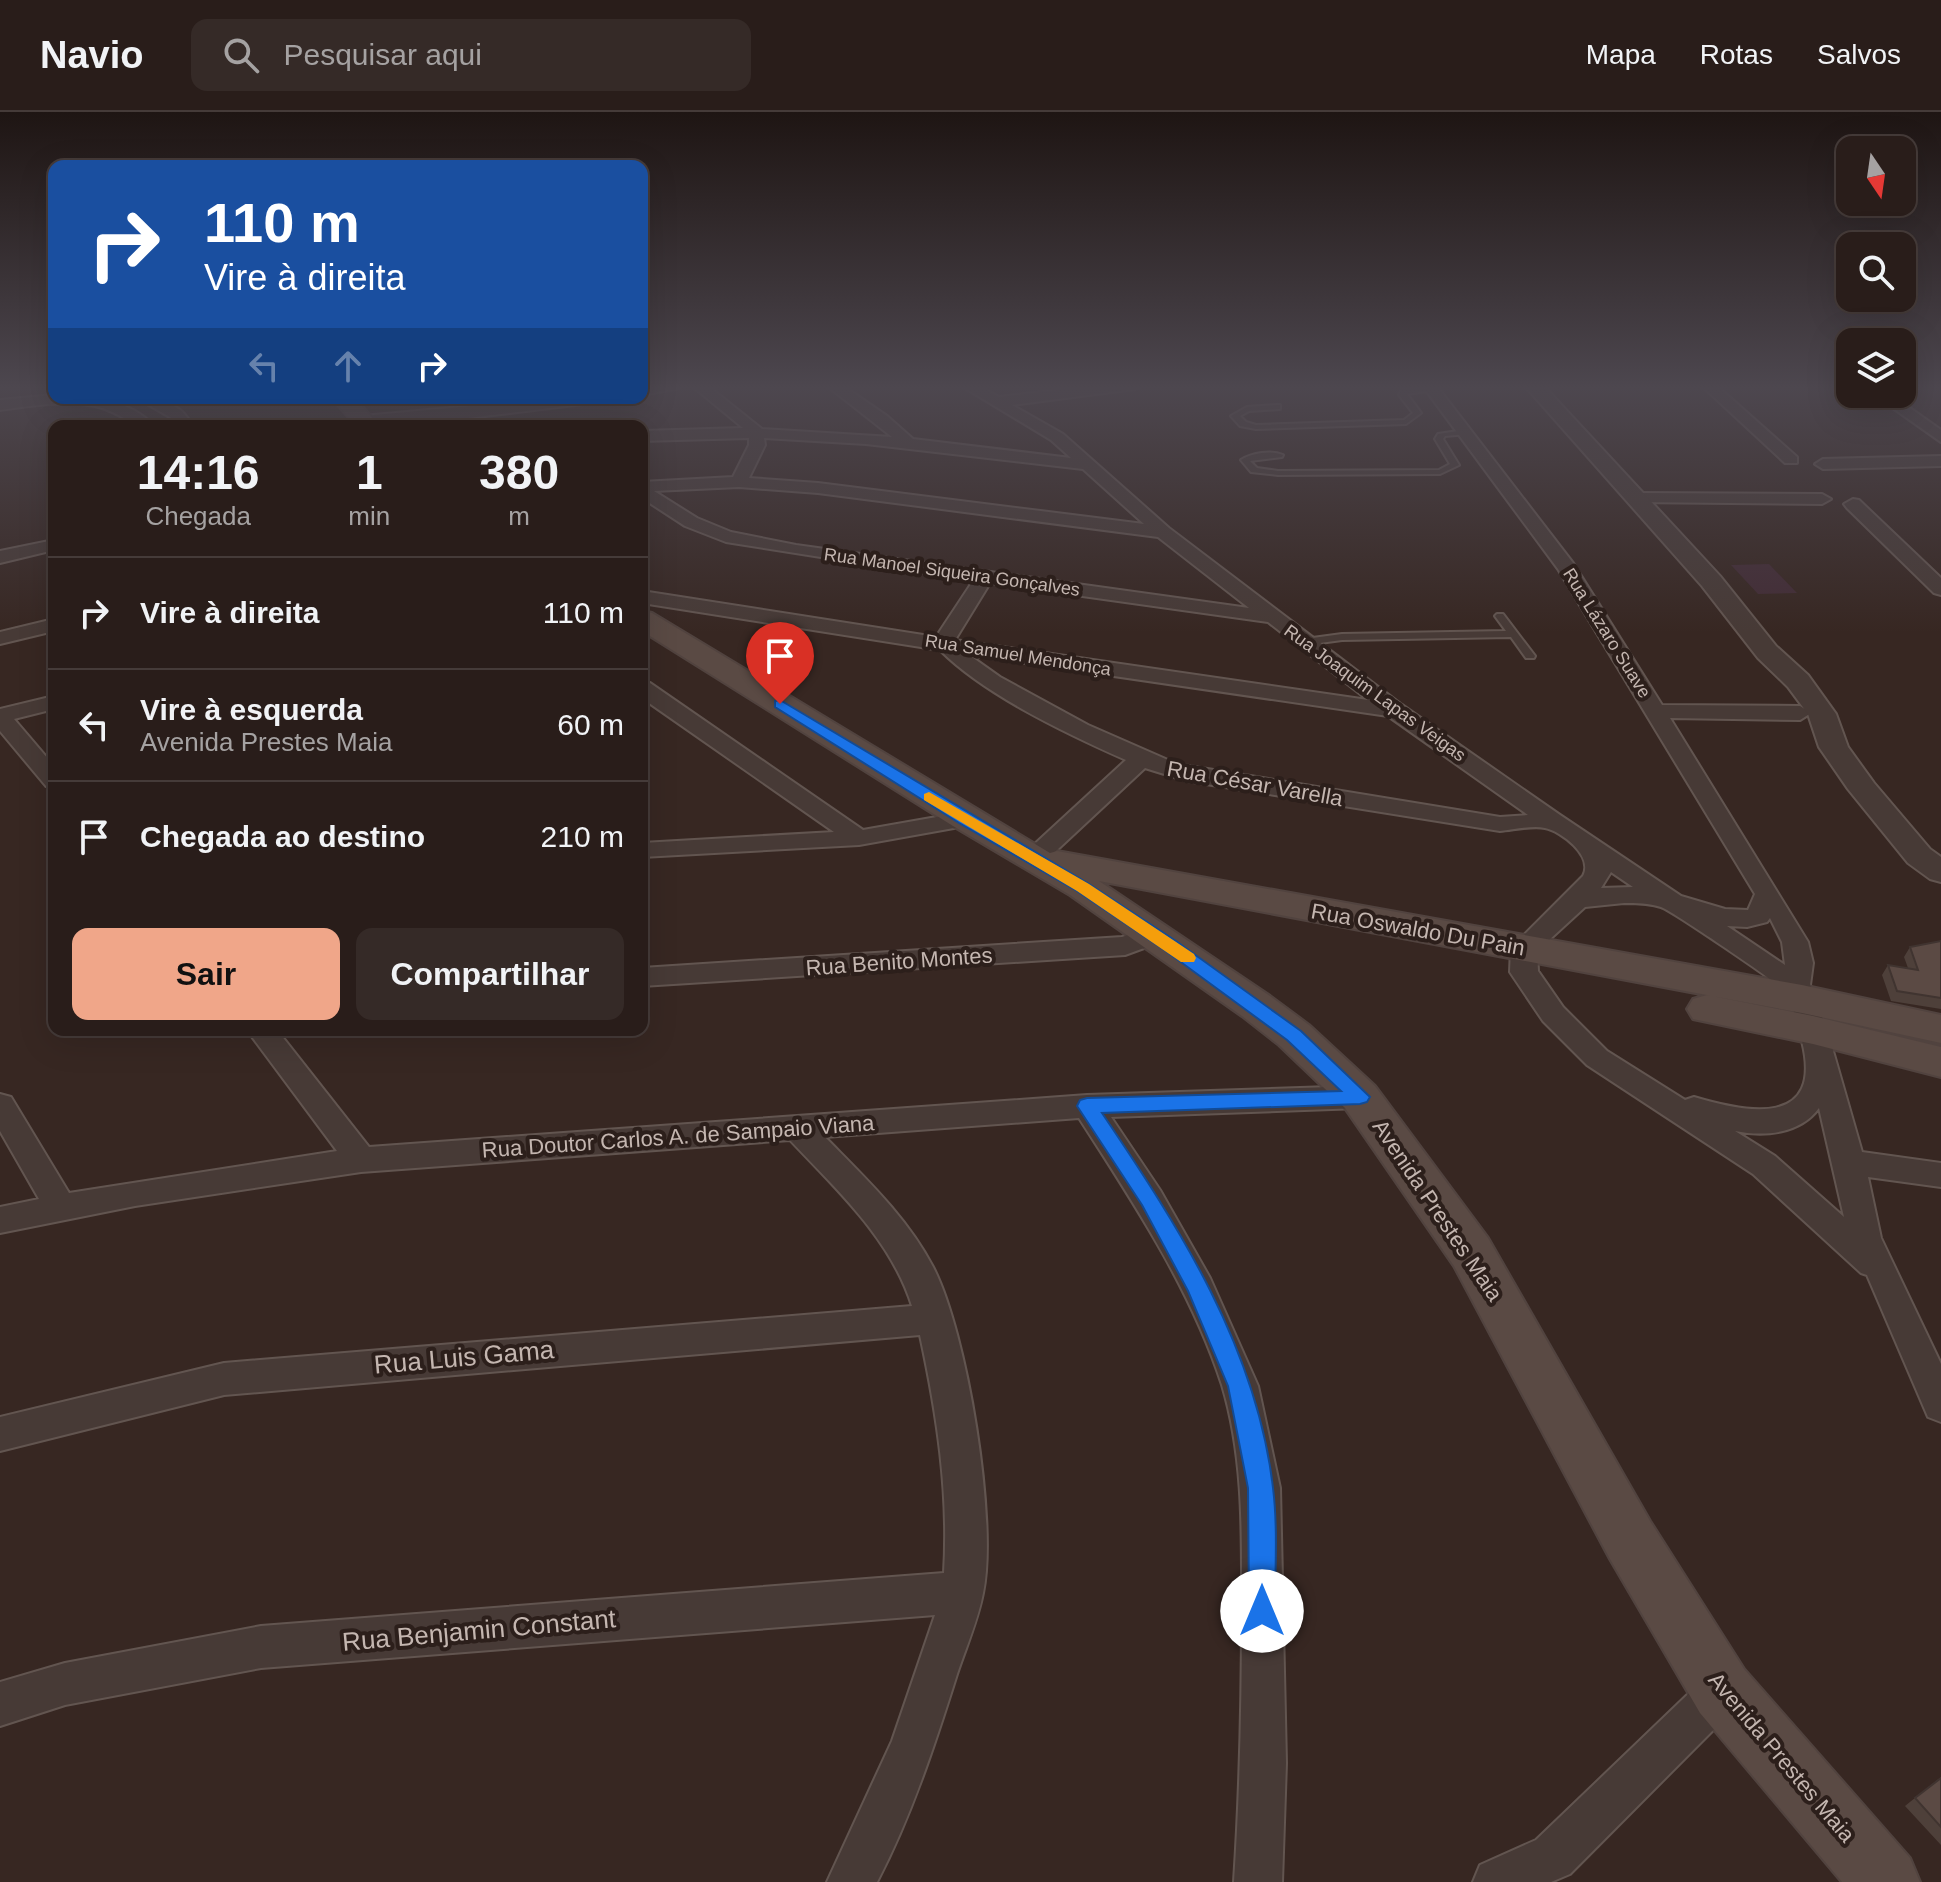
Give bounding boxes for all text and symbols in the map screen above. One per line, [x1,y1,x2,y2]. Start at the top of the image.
search box [191,19,751,91]
icon: search [219,33,263,77]
text: Navio [40,34,143,76]
text: Pesquisar aqui [283,38,482,71]
text: Mapa [1586,39,1656,70]
text: Rotas [1700,39,1773,70]
text: Salvos [1817,39,1901,70]
north arrow [1836,136,1916,216]
map controls [1836,136,1916,408]
text: 110 m [204,191,360,254]
icon: right [72,192,176,296]
button: search [1836,232,1916,312]
text: Vire à direita [204,257,405,298]
button: layers [1836,328,1916,408]
icon: left [242,344,286,388]
icon: ahead [326,344,370,388]
icon: right [410,344,454,388]
text: 14:16 [137,446,260,499]
text: 1 [356,446,383,499]
text: 380 [479,446,559,499]
text: Chegada [145,501,251,531]
text: min [348,501,390,531]
text: m [508,501,530,531]
street label: Rua Manoel Siqueira Gonçalves [823,544,1081,600]
street label: Rua Lázaro Suave [1559,564,1655,702]
icon: right [72,591,116,635]
text: Vire à direita [140,596,320,629]
text: 110 m [543,596,624,629]
street label: Rua Joaquim Lapas Veigas [1280,621,1470,765]
pin [746,622,814,704]
street label: Rua Samuel Mendonça [924,630,1113,680]
icon: arrive [758,634,802,678]
text: Vire à esquerda [140,693,363,726]
icon: left [72,703,116,747]
text: 60 m [557,708,624,741]
text: Avenida Prestes Maia [140,727,392,757]
street label: Rua César Varella [1165,756,1346,811]
icon: arrive [72,815,116,859]
text: Chegada ao destino [140,820,425,853]
text: 210 m [541,820,624,853]
street label: Rua Oswaldo Du Pain [1309,898,1527,961]
button: Sair [72,928,340,1020]
button: Compartilhar [356,928,624,1020]
street label: Rua Benito Montes [805,943,993,980]
street label: Rua Doutor Carlos A. de Sampaio Viana [481,1110,876,1163]
street label: Avenida Prestes Maia [1367,1115,1508,1306]
street label: Rua Luis Gama [373,1334,556,1380]
position arrow [1220,1569,1304,1653]
street label: Rua Benjamin Constant [341,1603,618,1657]
street label: Avenida Prestes Maia [1703,1667,1860,1848]

